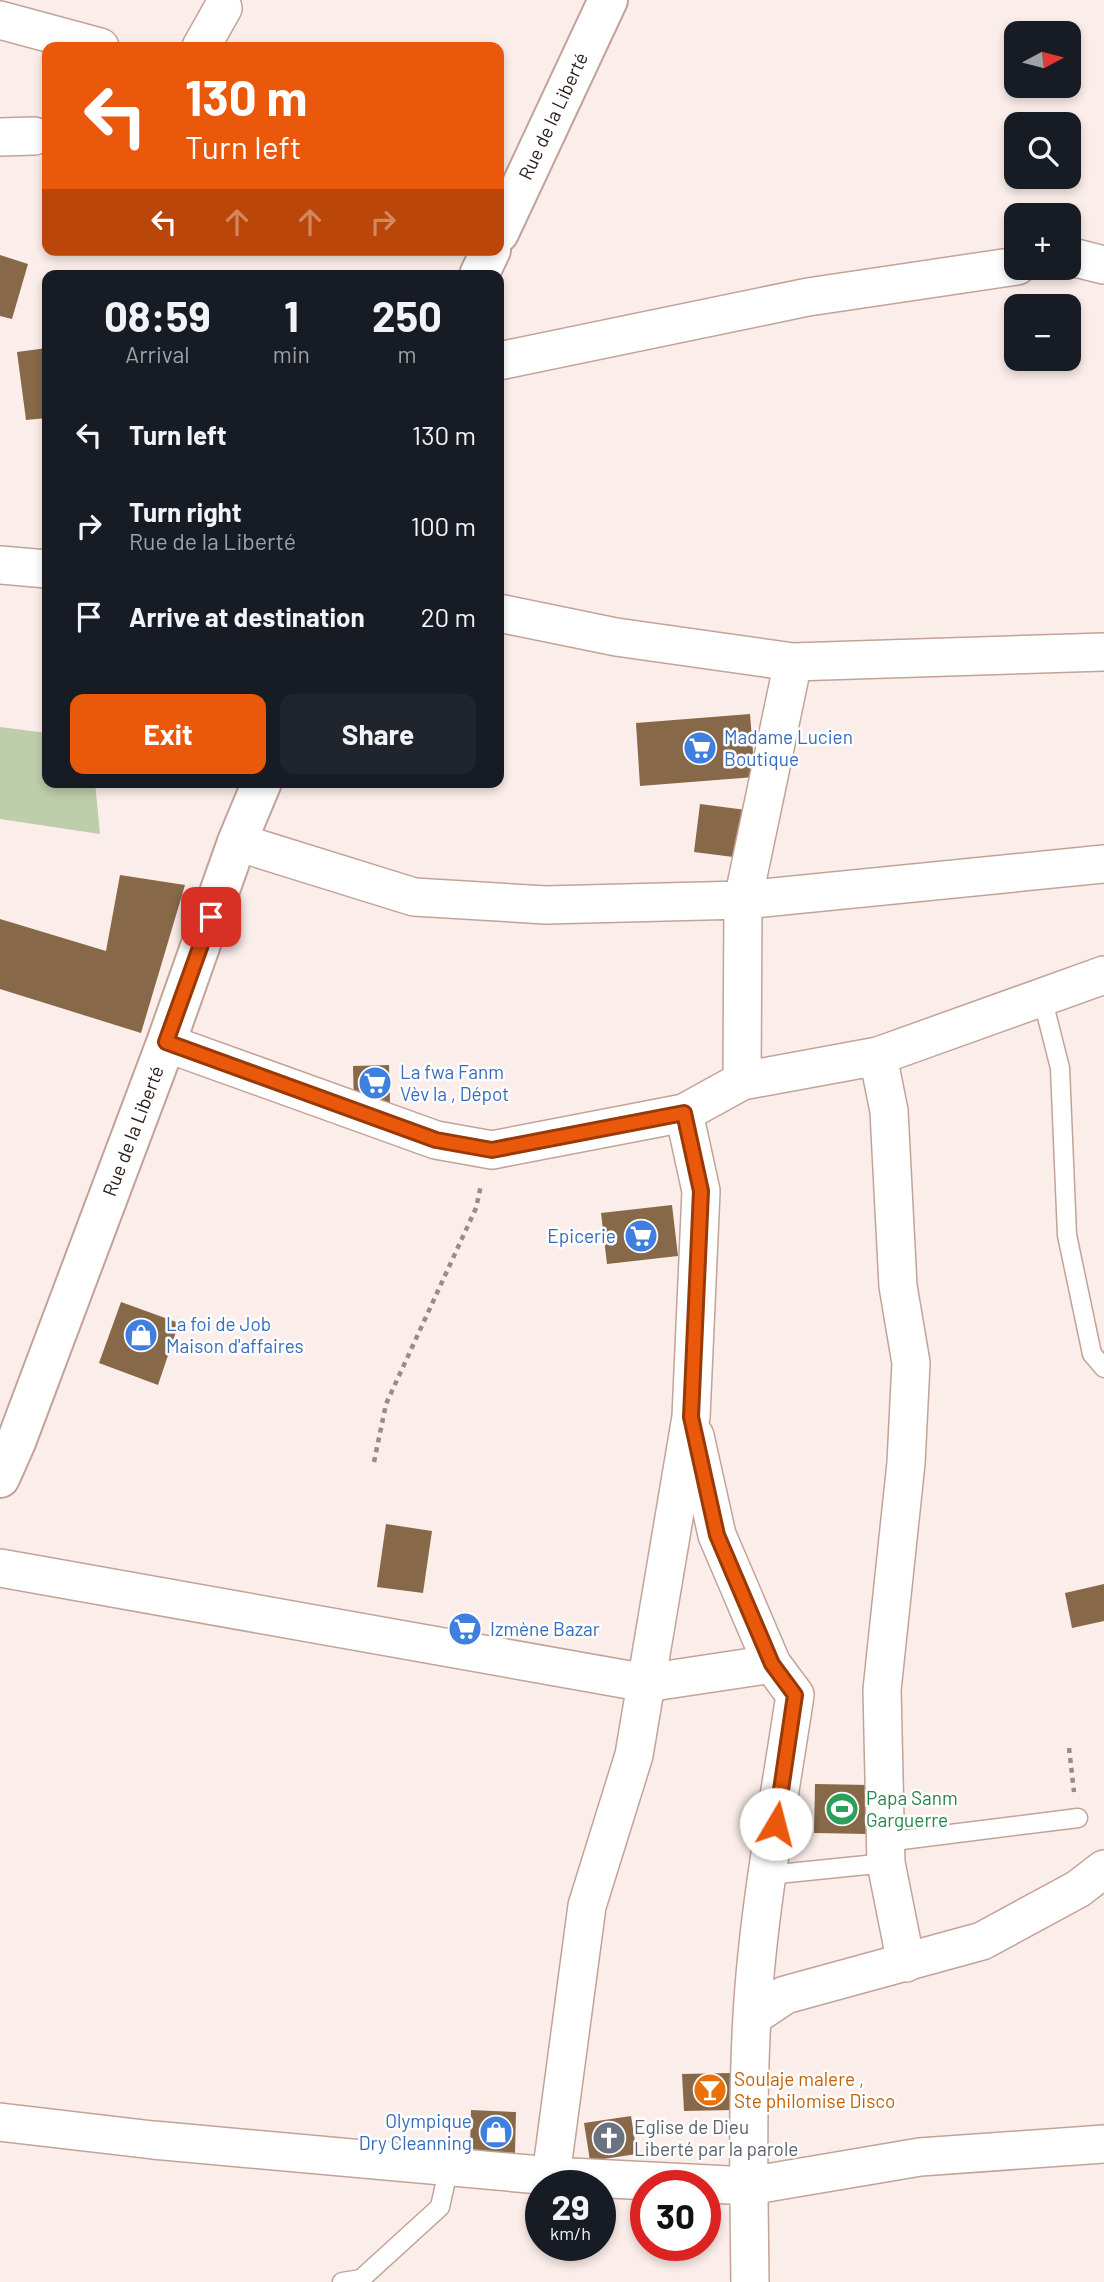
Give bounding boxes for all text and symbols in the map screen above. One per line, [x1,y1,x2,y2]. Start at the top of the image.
north arrow [1004,21,1082,98]
map controls [1004,21,1081,371]
street label: Rue de la Liberté [513,48,592,183]
text: 130 m [185,67,307,126]
icon: left [70,70,161,161]
button: search [1004,112,1081,189]
text: Turn left [185,127,302,165]
icon: left [145,203,183,241]
icon: ahead [218,203,256,241]
icon: ahead [291,203,329,241]
icon: right [364,203,402,241]
button: + [1004,203,1081,280]
text: 08:59 [104,290,211,340]
text: 1 [284,290,299,340]
text: 250 [372,290,442,340]
button: − [1004,294,1081,371]
text: Arrival [125,340,190,368]
text: min [273,340,310,368]
text: m [397,340,417,368]
icon: left [70,416,108,454]
text: Turn left [129,419,227,450]
text: 130 m [412,419,476,450]
text: Turn right [129,496,242,527]
icon: right [70,507,108,545]
text: 100 m [411,510,476,541]
text: Rue de la Liberté [129,527,296,555]
icon: arrive [70,598,108,636]
text: Arrive at destination [129,601,365,632]
text: 20 m [421,601,476,632]
button: Exit [70,694,266,774]
button: Share [280,694,476,774]
place label: Madame Lucien Boutique [724,725,853,770]
supermarket icon: Madame Lucien Boutique [681,729,719,767]
pin [181,887,241,947]
icon: arrive [192,898,230,936]
place label: La fwa Fanm Vèv la , Dépot [400,1060,509,1105]
street label: Rue de la Liberté [97,1062,168,1199]
supermarket icon: La fwa Fanm Vèv la , Dépot [356,1064,394,1102]
supermarket icon: Epicerie [622,1217,660,1255]
place label: Epicerie [547,1224,616,1247]
place label: La foi de Job Maison d'affaires [166,1312,304,1357]
shop icon: La foi de Job Maison d'affaires [122,1316,160,1354]
supermarket icon: Izmène Bazar [446,1610,484,1648]
place label: Izmène Bazar [490,1617,600,1640]
place label: Papa Sanm Garguerre [866,1786,958,1831]
position arrow [739,1787,813,1861]
sports icon: Papa Sanm Garguerre [823,1790,861,1828]
place label: Soulaje malere , Ste philomise Disco [734,2067,895,2112]
bar icon: Soulaje malere , Ste philomise Disco [691,2071,729,2109]
place label: Olympique Dry Cleanning [359,2109,472,2154]
shop icon: Olympique Dry Cleanning [477,2113,515,2151]
place label: Eglise de Dieu Liberté par la parole [634,2115,798,2160]
church icon: Eglise de Dieu Liberté par la parole [590,2119,628,2157]
speed limit sign: 30 [630,2170,721,2261]
text: 29 [551,2185,590,2227]
text: km/h [550,2222,591,2244]

